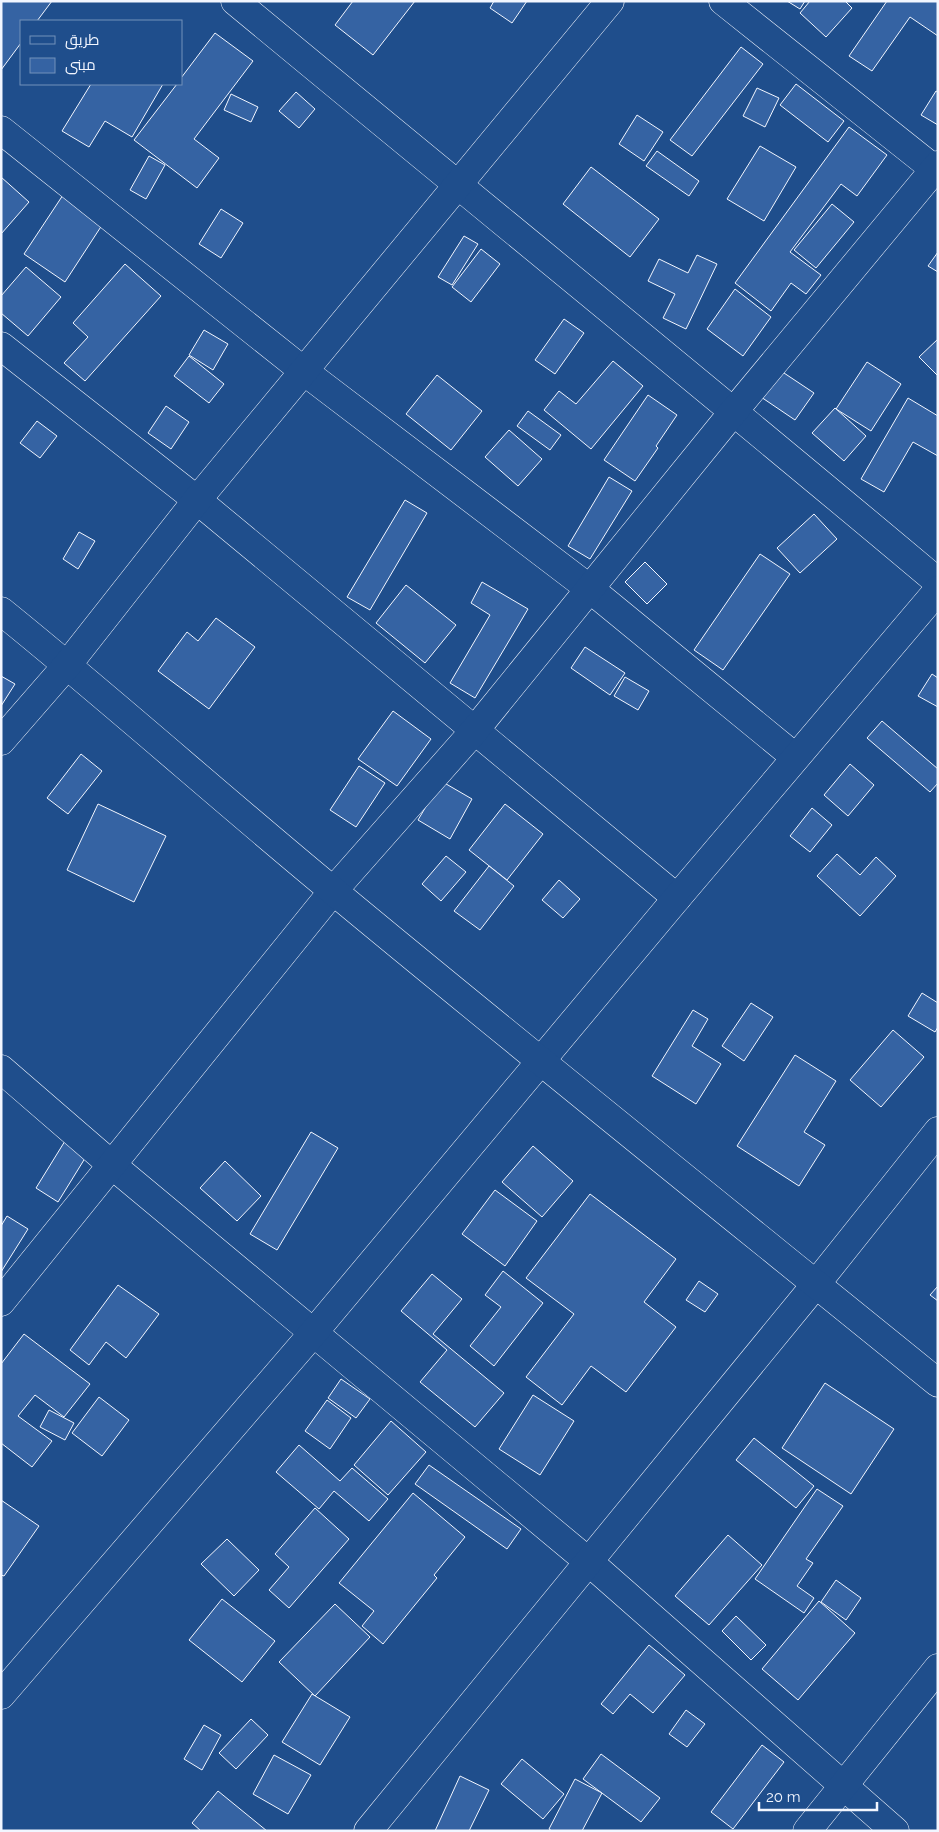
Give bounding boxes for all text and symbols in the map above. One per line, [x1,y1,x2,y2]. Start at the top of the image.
legend [20,20,182,85]
text: طريق [65,31,99,50]
text: مبنى [65,56,96,75]
scale bar [759,1780,876,1812]
text: 20 m [766,1788,801,1806]

